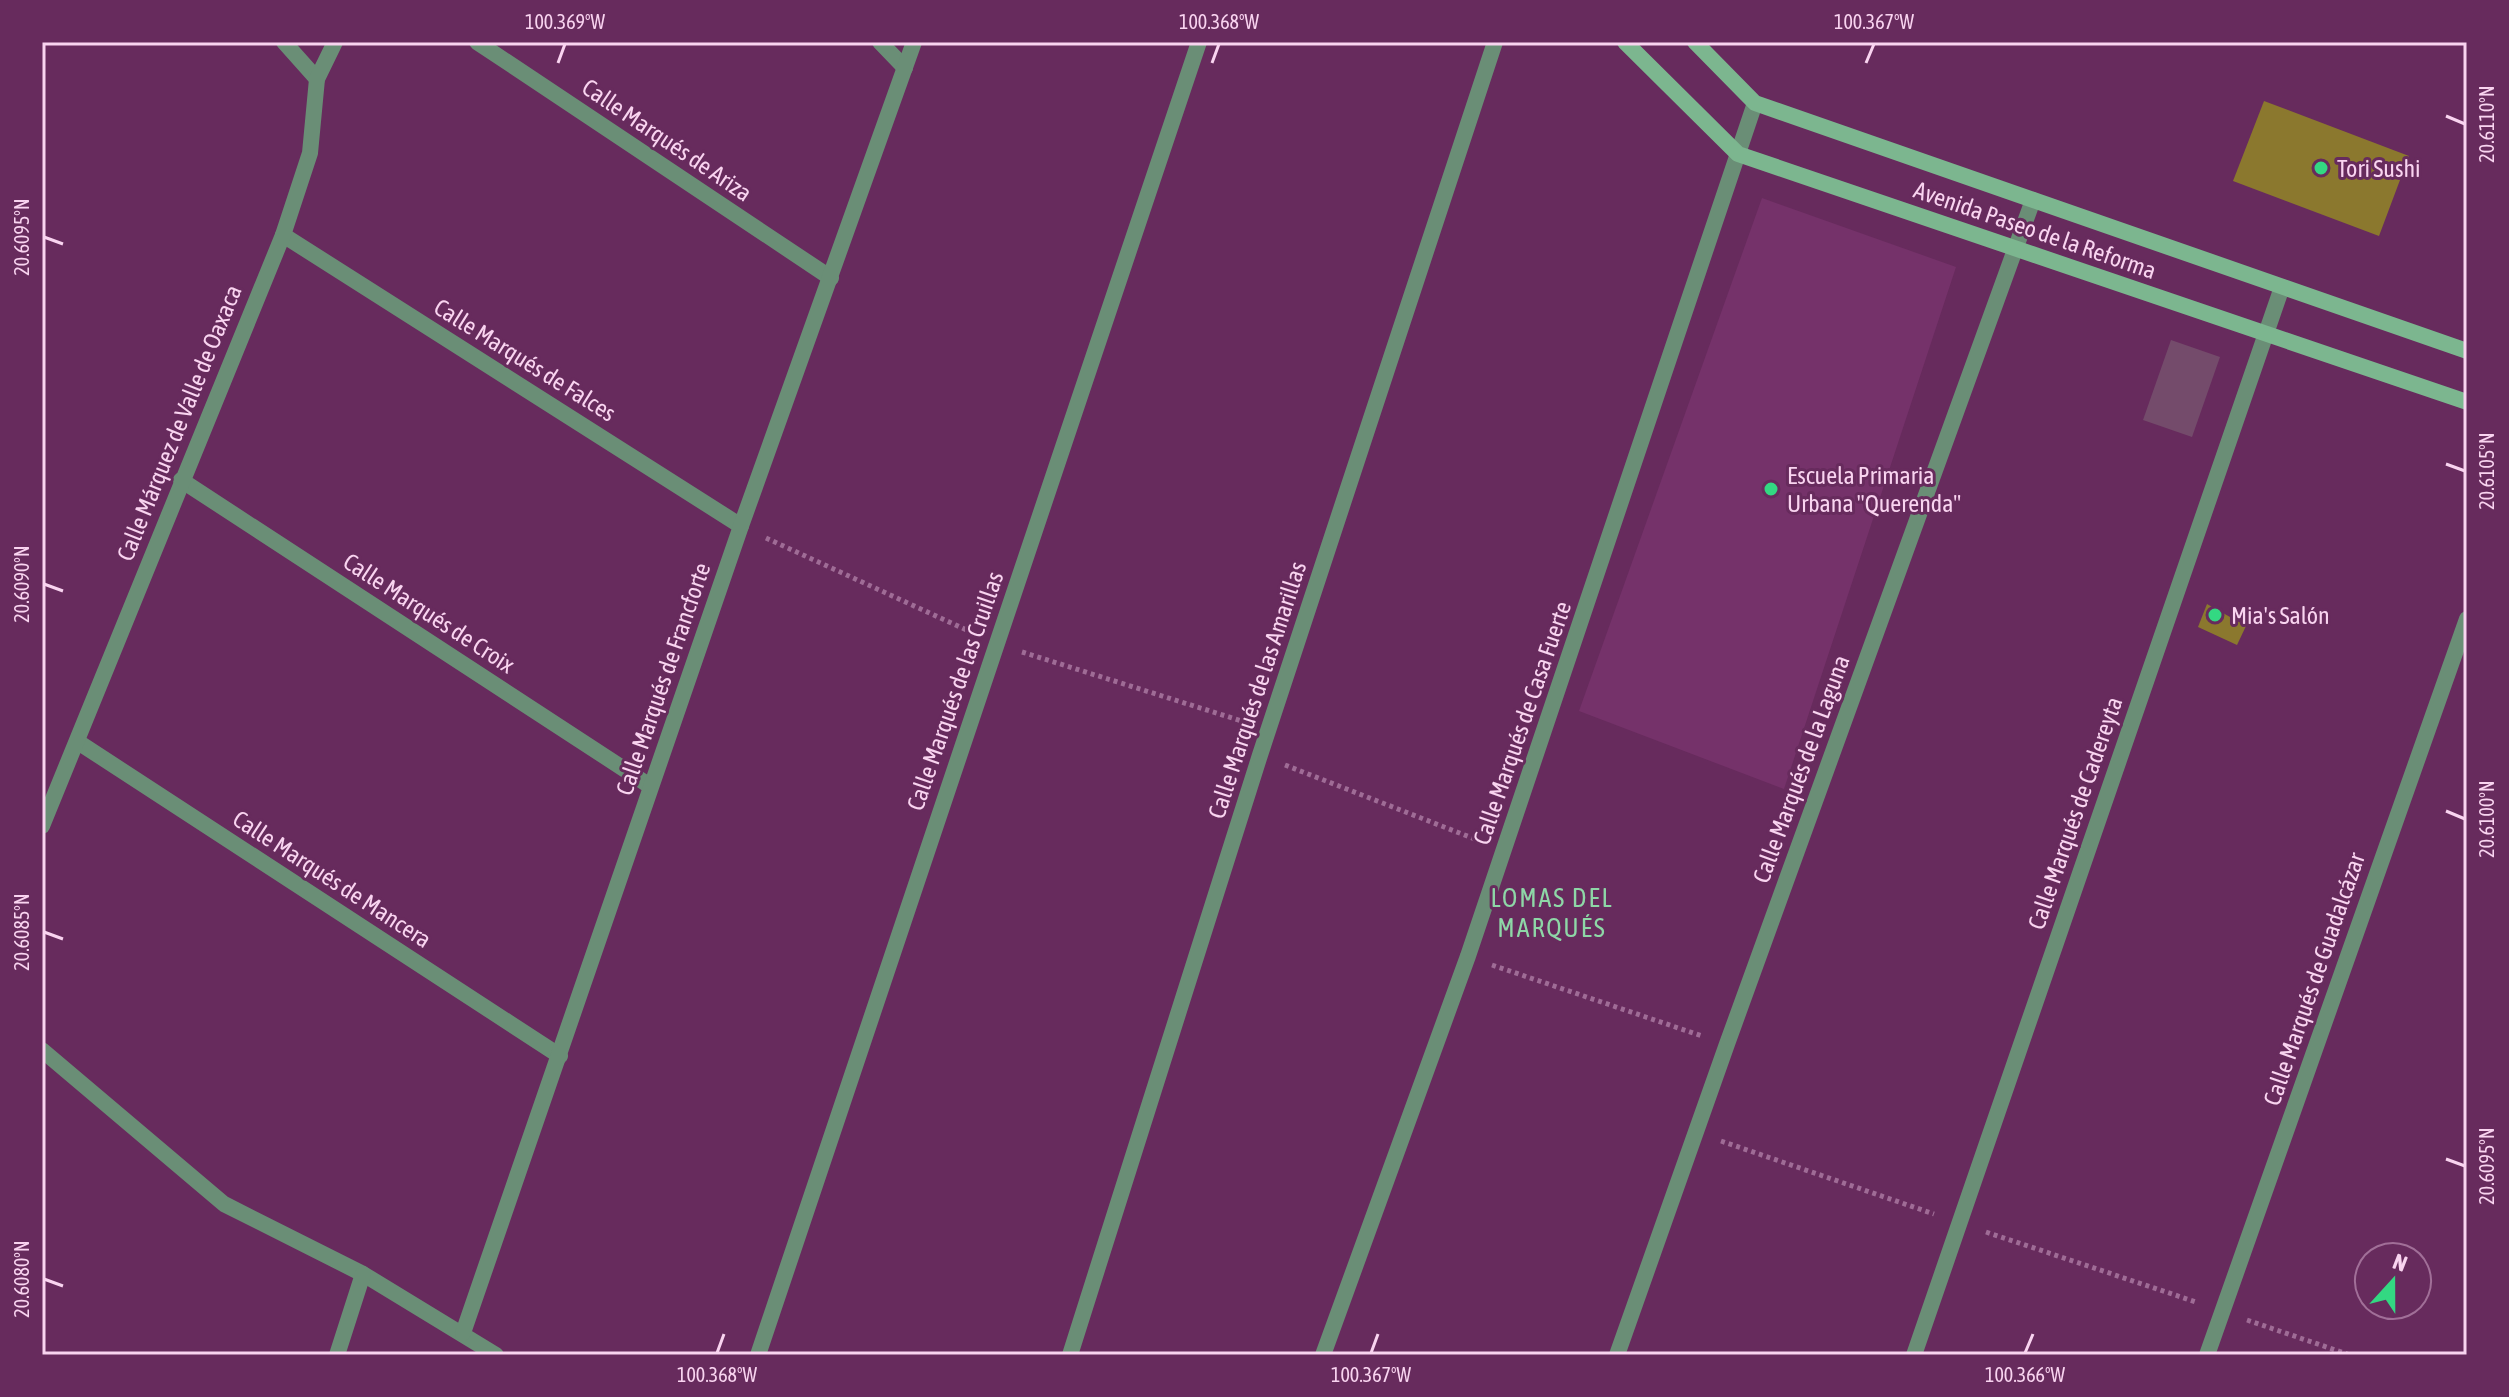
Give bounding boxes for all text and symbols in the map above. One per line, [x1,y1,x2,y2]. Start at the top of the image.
text: 100.369°W [525,10,605,33]
text: 100.368°W [1179,10,1259,33]
text: 100.367°W [1834,10,1914,33]
street label: Calle Marqués de Ariza [577,73,757,207]
text: 20.6110°N [2475,85,2498,163]
place label: Tori Sushi [2337,155,2421,182]
marker: Tori Sushi [2312,159,2330,177]
street label: Avenida Paseo de la Reforma [1910,176,2160,284]
text: 20.6095°N [10,198,33,276]
street label: Calle Márquez de Valle de Oaxaca [111,281,247,565]
street label: Calle Marqués de Falces [429,293,621,427]
text: 20.6105°N [2475,432,2498,510]
place label: Escuela Primaria Urbana "Querenda" [1787,462,1961,517]
marker: Escuela Primaria Urbana "Querenda" [1762,480,1780,498]
text: 20.6090°N [10,545,33,623]
street label: Calle Marqués de Croix [338,548,520,679]
street label: Calle Marqués de las Amarillas [1203,558,1311,822]
street label: Calle Marqués de Francforte [611,559,715,799]
street label: Calle Marqués de las Cruillas [901,568,1009,814]
street label: Calle Marqués de Casa Fuerte [1468,598,1576,848]
place label: Mia's Salón [2231,602,2330,629]
marker: Mia's Salón [2206,606,2224,624]
street label: Calle Marqués de la Laguna [1747,652,1855,886]
street label: Calle Marqués de Cadereyta [2023,693,2127,933]
text: 20.6100°N [2475,780,2498,858]
street label: Calle Marqués de Mancera [228,805,436,953]
street label: Calle Marqués de Guadalcázar [2258,848,2370,1109]
district label: LOMAS DEL MARQUÉS [1490,883,1614,943]
text: 20.6085°N [10,893,33,971]
text: 20.6095°N [2475,1127,2498,1205]
text: 20.6080°N [10,1240,33,1318]
north arrow [2353,1241,2433,1321]
text: N [2389,1248,2411,1277]
text: 100.368°W [677,1363,757,1386]
text: 100.367°W [1331,1363,1411,1386]
text: 100.366°W [1985,1363,2065,1386]

